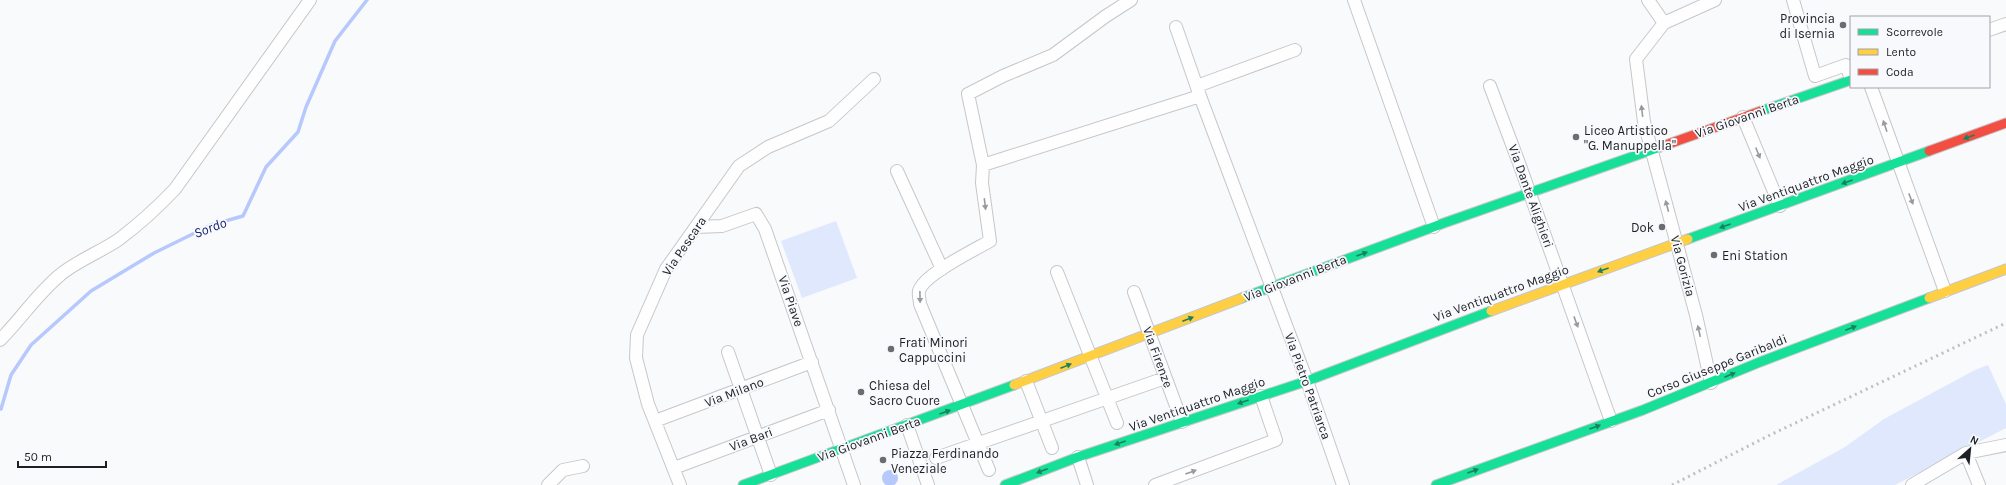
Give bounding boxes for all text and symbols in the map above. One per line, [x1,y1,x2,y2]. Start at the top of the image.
place label: Provincia di Isernia [1780,11,1835,41]
legend [1850,16,1990,88]
marker: Provincia di Isernia [1838,20,1848,30]
text: Scorrevole [1886,25,1943,39]
text: Lento [1886,45,1916,59]
text: Coda [1886,65,1914,79]
street label: Via Giovanni Berta [1693,91,1801,141]
one-way arrow [1639,105,1646,117]
one-way arrow [1882,120,1888,132]
place label: Liceo Artistico "G. Manuppella" [1584,123,1676,153]
marker: Liceo Artistico "G. Manuppella" [1571,132,1581,142]
one-way arrow [1963,134,1975,140]
street label: Via Dante Alighieri [1505,142,1557,250]
one-way arrow [1755,148,1761,159]
street label: Via Ventiquattro Maggio [1736,152,1876,215]
one-way arrow [1841,179,1853,185]
one-way arrow [1909,194,1915,206]
one-way arrow [982,198,988,210]
one-way arrow [1664,199,1670,211]
water label: Sordo [191,214,229,242]
street label: Via Pescara [659,214,709,278]
place label: Dok [1631,220,1654,235]
marker: Dok [1657,222,1667,232]
one-way arrow [1719,224,1731,230]
street label: Via Gorizia [1668,234,1698,298]
place label: Eni Station [1722,248,1788,263]
one-way arrow [1356,250,1368,256]
marker: Eni Station [1709,250,1719,260]
street label: Via Giovanni Berta [1242,252,1348,304]
street label: Via Ventiquattro Maggio [1431,262,1571,325]
one-way arrow [1596,267,1608,273]
street label: Via Piave [775,274,807,329]
one-way arrow [917,290,923,303]
one-way arrow [1182,316,1194,322]
one-way arrow [1573,316,1579,328]
street label: Via Firenze [1140,324,1176,390]
one-way arrow [1696,325,1702,338]
one-way arrow [1845,325,1857,331]
street label: Via Pietro Patriarca [1282,331,1334,441]
street label: Corso Giuseppe Garibaldi [1645,331,1789,401]
place label: Frati Minori Cappuccini [899,335,968,365]
marker: Frati Minori Cappuccini [886,344,896,354]
one-way arrow [1061,363,1073,369]
one-way arrow [1724,372,1735,378]
street label: Via Milano [702,374,766,410]
street label: Via Ventiquattro Maggio [1127,374,1267,435]
place label: Chiesa del Sacro Cuore [869,378,940,408]
marker: Chiesa del Sacro Cuore [856,387,866,397]
one-way arrow [1237,399,1249,405]
one-way arrow [939,408,951,414]
street label: Via Giovanni Berta [815,413,923,465]
one-way arrow [1589,423,1601,429]
street label: Via Bari [727,424,775,454]
north arrow [1950,429,1990,469]
text: N [1968,433,1981,448]
one-way arrow [1113,440,1125,446]
scale bar [18,443,106,469]
place label: Piazza Ferdinando Veneziale [891,446,999,476]
text: 50 m [24,450,52,464]
marker: Piazza Ferdinando Veneziale [878,455,888,465]
one-way arrow [1035,468,1047,474]
one-way arrow [1186,468,1198,474]
one-way arrow [1467,468,1479,474]

